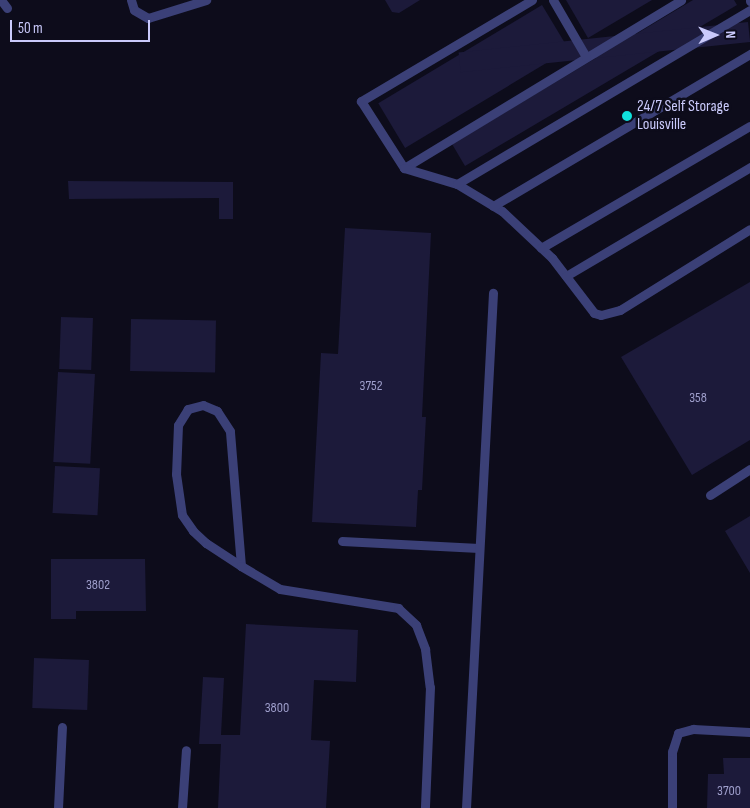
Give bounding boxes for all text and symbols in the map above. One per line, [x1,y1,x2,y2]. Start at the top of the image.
scale bar [12,10,152,42]
north arrow [690,10,740,60]
text: 50 m [18,19,43,38]
text: N [722,31,739,39]
place label: 24/7 Self Storage Louisville [637,97,729,135]
marker: 24/7 Self Storage Louisville [621,110,633,122]
house number: 3752 [360,378,382,394]
house number: 358 [689,390,707,406]
house number: 3802 [86,577,110,593]
house number: 3800 [265,700,289,716]
house number: 3700 [717,783,741,799]

